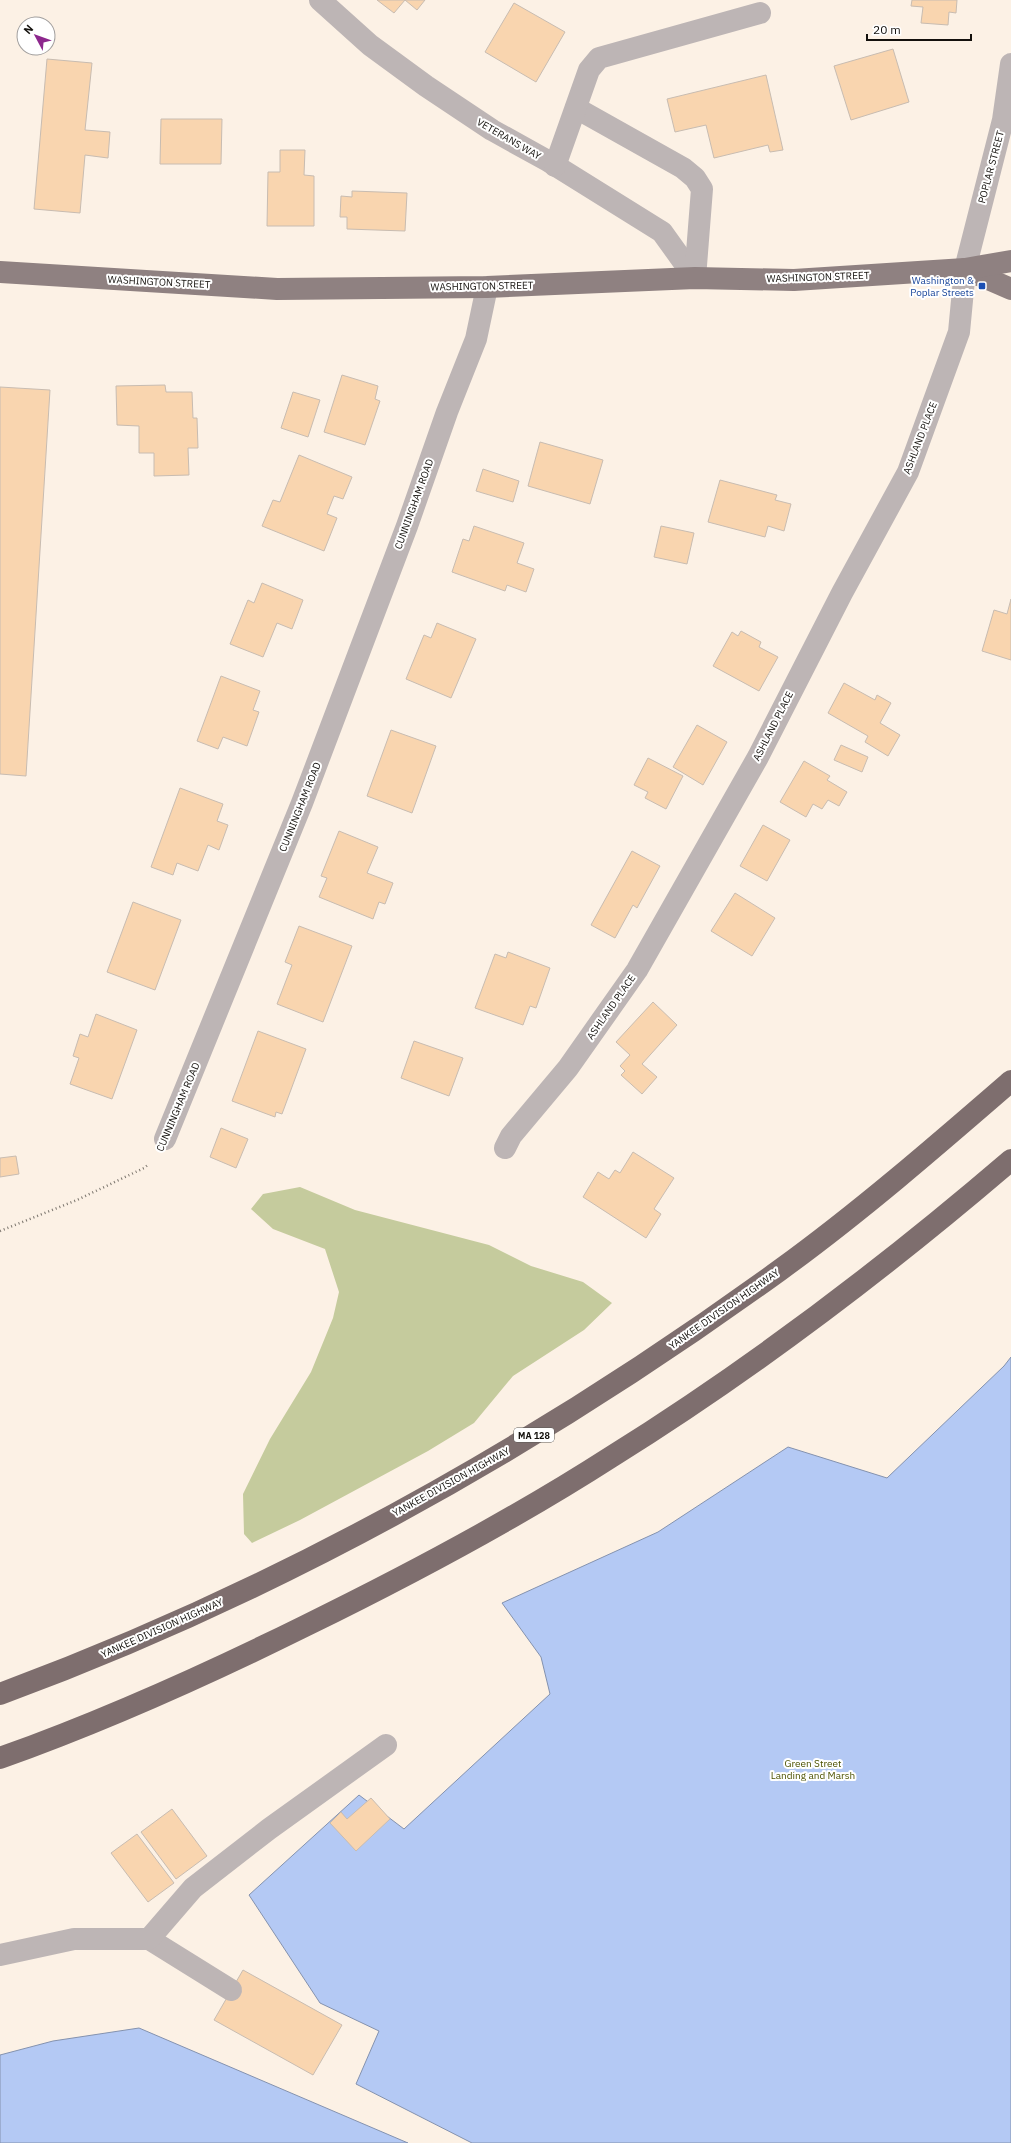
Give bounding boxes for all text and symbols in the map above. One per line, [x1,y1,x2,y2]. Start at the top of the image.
north arrow [16,16,56,56]
scale bar [867,16,971,42]
text: N [21,22,36,37]
text: 20 m [873,22,901,37]
street label: VETERANS WAY [474,115,544,163]
street label: POPLAR STREET [975,129,1007,205]
street label: WASHINGTON STREET [766,269,870,285]
street label: WASHINGTON STREET [107,273,211,291]
place label: Washington & Poplar Streets [910,274,974,299]
street label: WASHINGTON STREET [430,279,534,293]
marker: Washington & Poplar Streets [977,281,987,291]
street label: ASHLAND PLACE [900,400,940,476]
street label: CUNNINGHAM ROAD [392,457,437,551]
street label: ASHLAND PLACE [750,689,796,763]
street label: CUNNINGHAM ROAD [276,760,324,854]
street label: ASHLAND PLACE [584,972,638,1042]
street label: CUNNINGHAM ROAD [153,1060,203,1153]
street label: YANKEE DIVISION HIGHWAY [666,1266,782,1352]
road number: MA 128 [514,1428,554,1442]
street label: YANKEE DIVISION HIGHWAY [390,1444,512,1520]
street label: YANKEE DIVISION HIGHWAY [99,1595,225,1661]
park label: Green Street Landing and Marsh [771,1757,855,1782]

